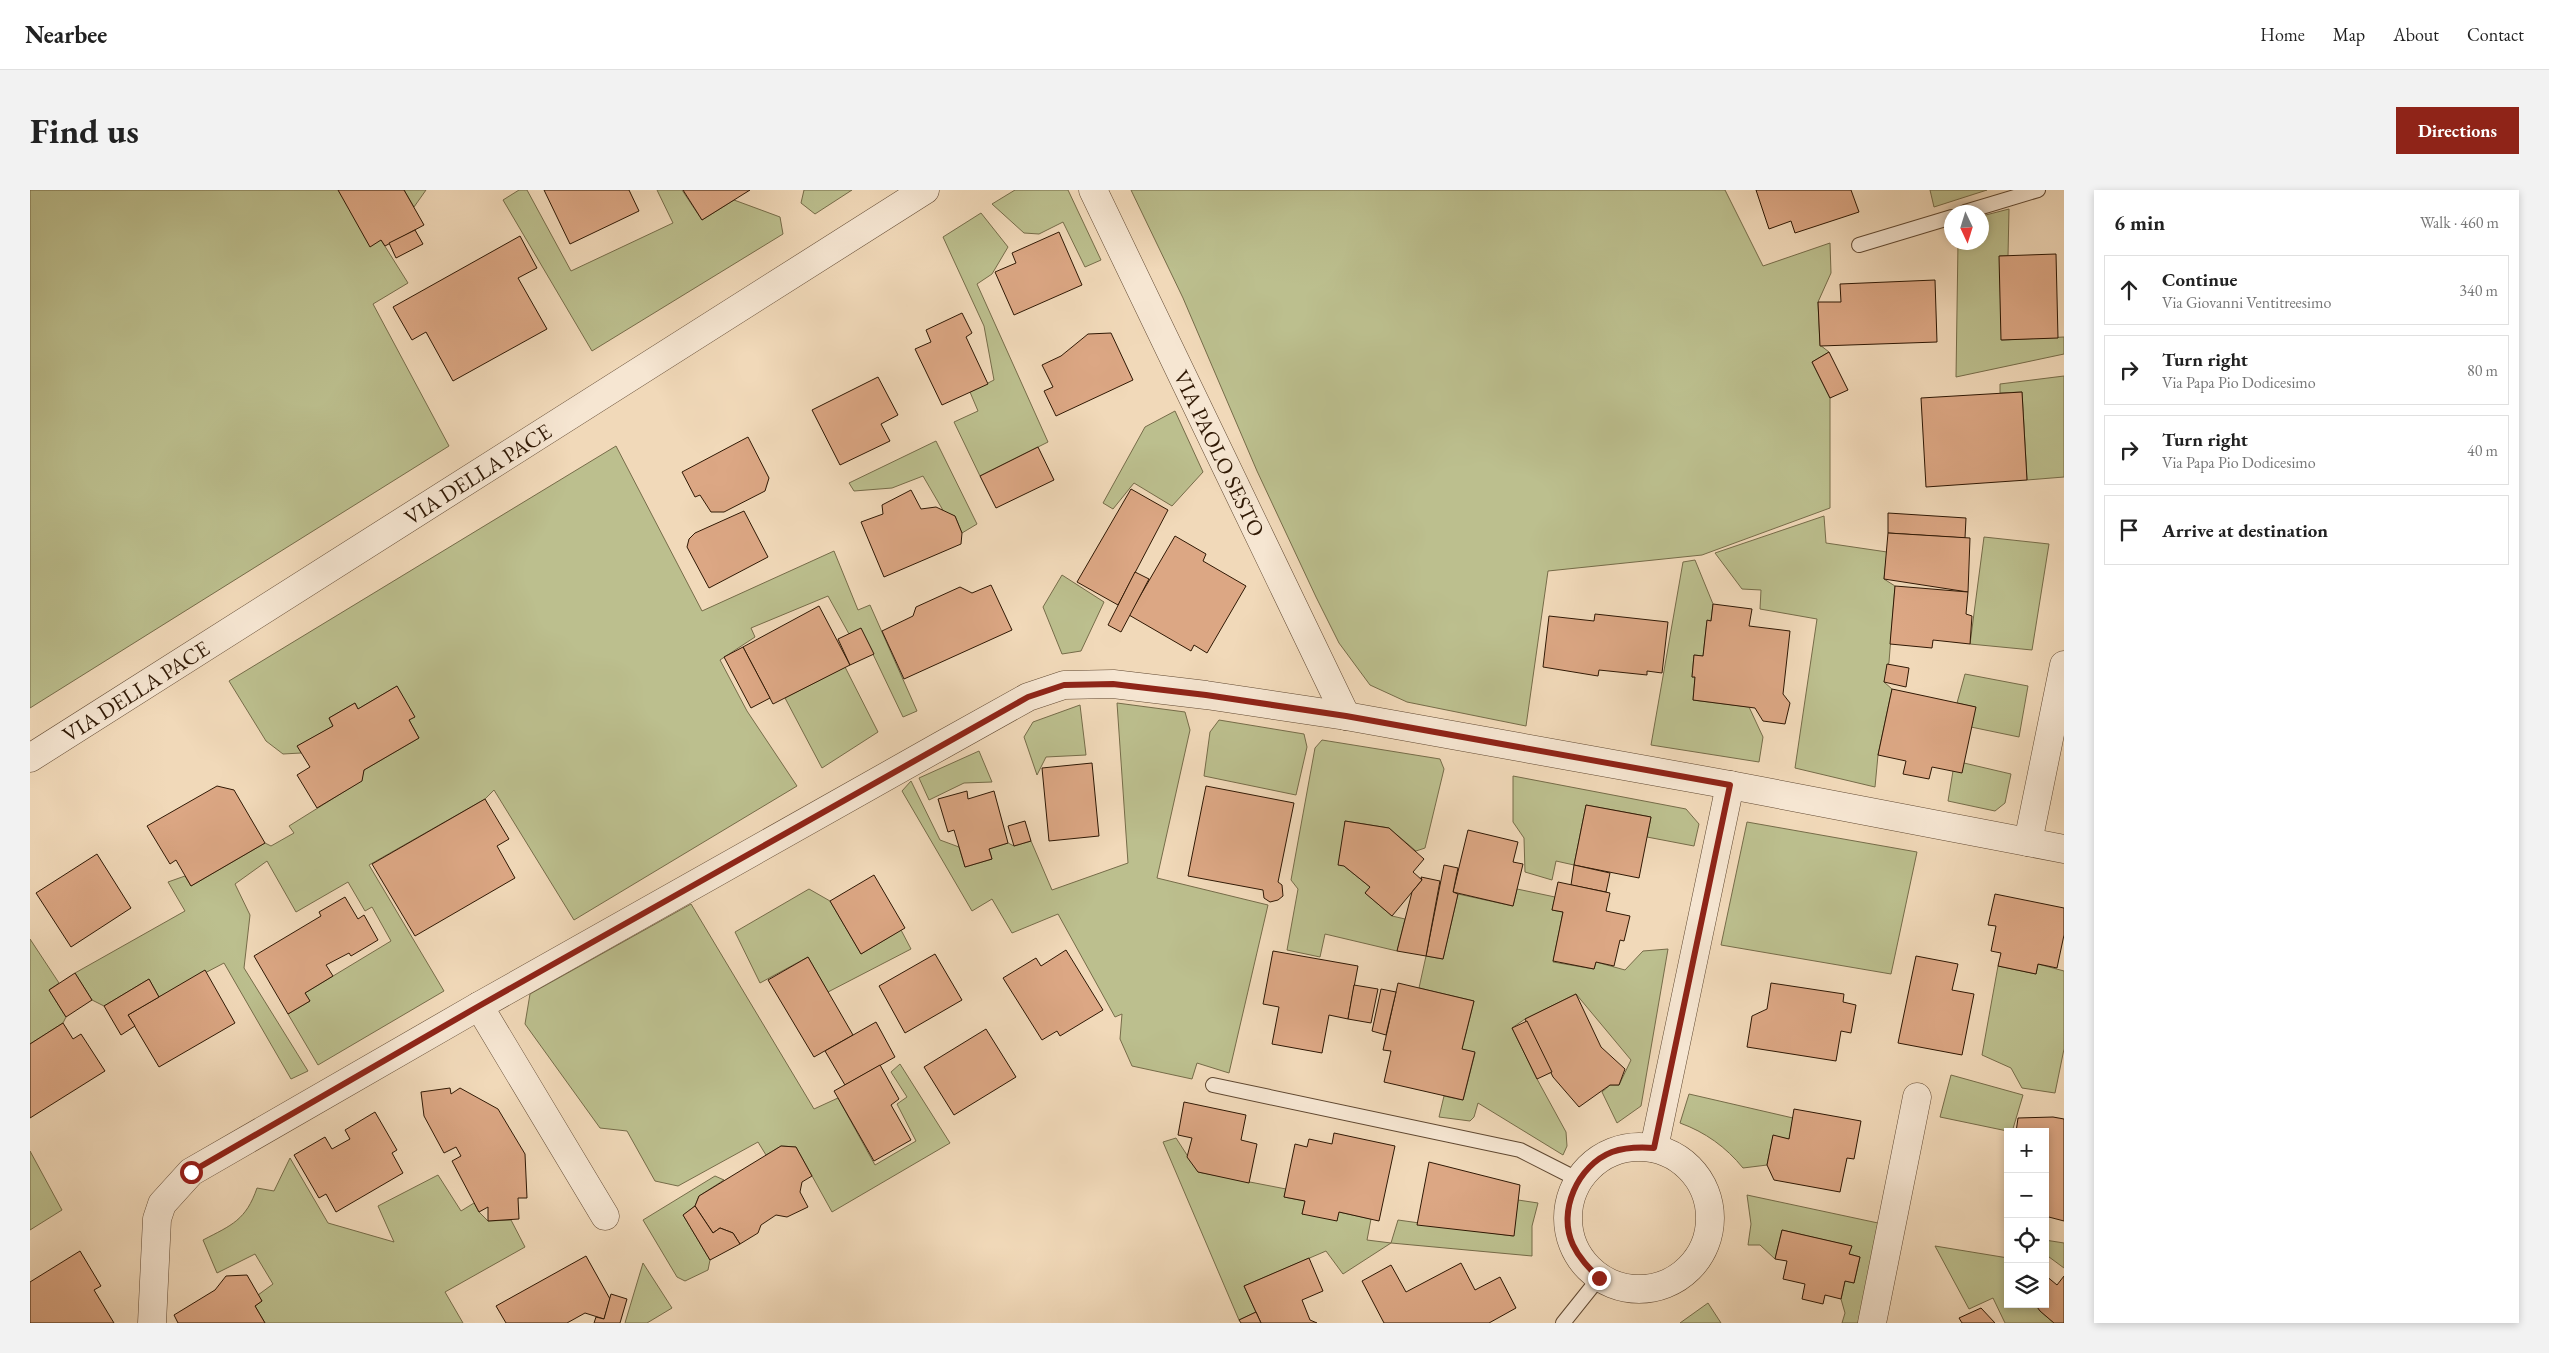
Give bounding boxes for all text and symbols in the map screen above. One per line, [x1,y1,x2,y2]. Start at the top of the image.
text: Nearbee [25,19,107,50]
text: Home [2260,23,2305,46]
text: Map [2333,23,2365,46]
text: About [2393,23,2439,46]
text: Contact [2467,23,2524,46]
button: Directions [2396,107,2519,154]
text: Find us [30,108,139,153]
north arrow [1944,205,1989,250]
text: 6 min [2114,209,2165,236]
text: Walk · 460 m [2420,212,2499,233]
text: Continue [2162,267,2237,292]
icon: ahead [2115,276,2143,304]
text: 340 m [2459,280,2498,301]
text: Via Giovanni Ventitreesimo [2162,292,2331,313]
text: Turn right [2162,347,2248,372]
icon: right [2115,356,2143,384]
text: 80 m [2467,360,2498,381]
street label: VIA PAOLO SESTO [1167,365,1272,541]
text: Via Papa Pio Dodicesimo [2162,372,2316,393]
street label: VIA DELLA PACE [399,417,557,532]
text: Turn right [2162,427,2248,452]
icon: right [2115,436,2143,464]
text: 40 m [2467,440,2498,461]
text: Via Papa Pio Dodicesimo [2162,452,2316,473]
icon: arrive [2115,516,2143,544]
text: Arrive at destination [2162,518,2328,543]
street label: VIA DELLA PACE [57,634,215,749]
map controls [2004,1128,2049,1308]
button: + [2004,1128,2049,1173]
route start [180,1161,203,1184]
button: − [2004,1173,2049,1218]
button: locate [2004,1218,2049,1263]
button: layers [2004,1263,2049,1308]
route end [1588,1267,1611,1290]

